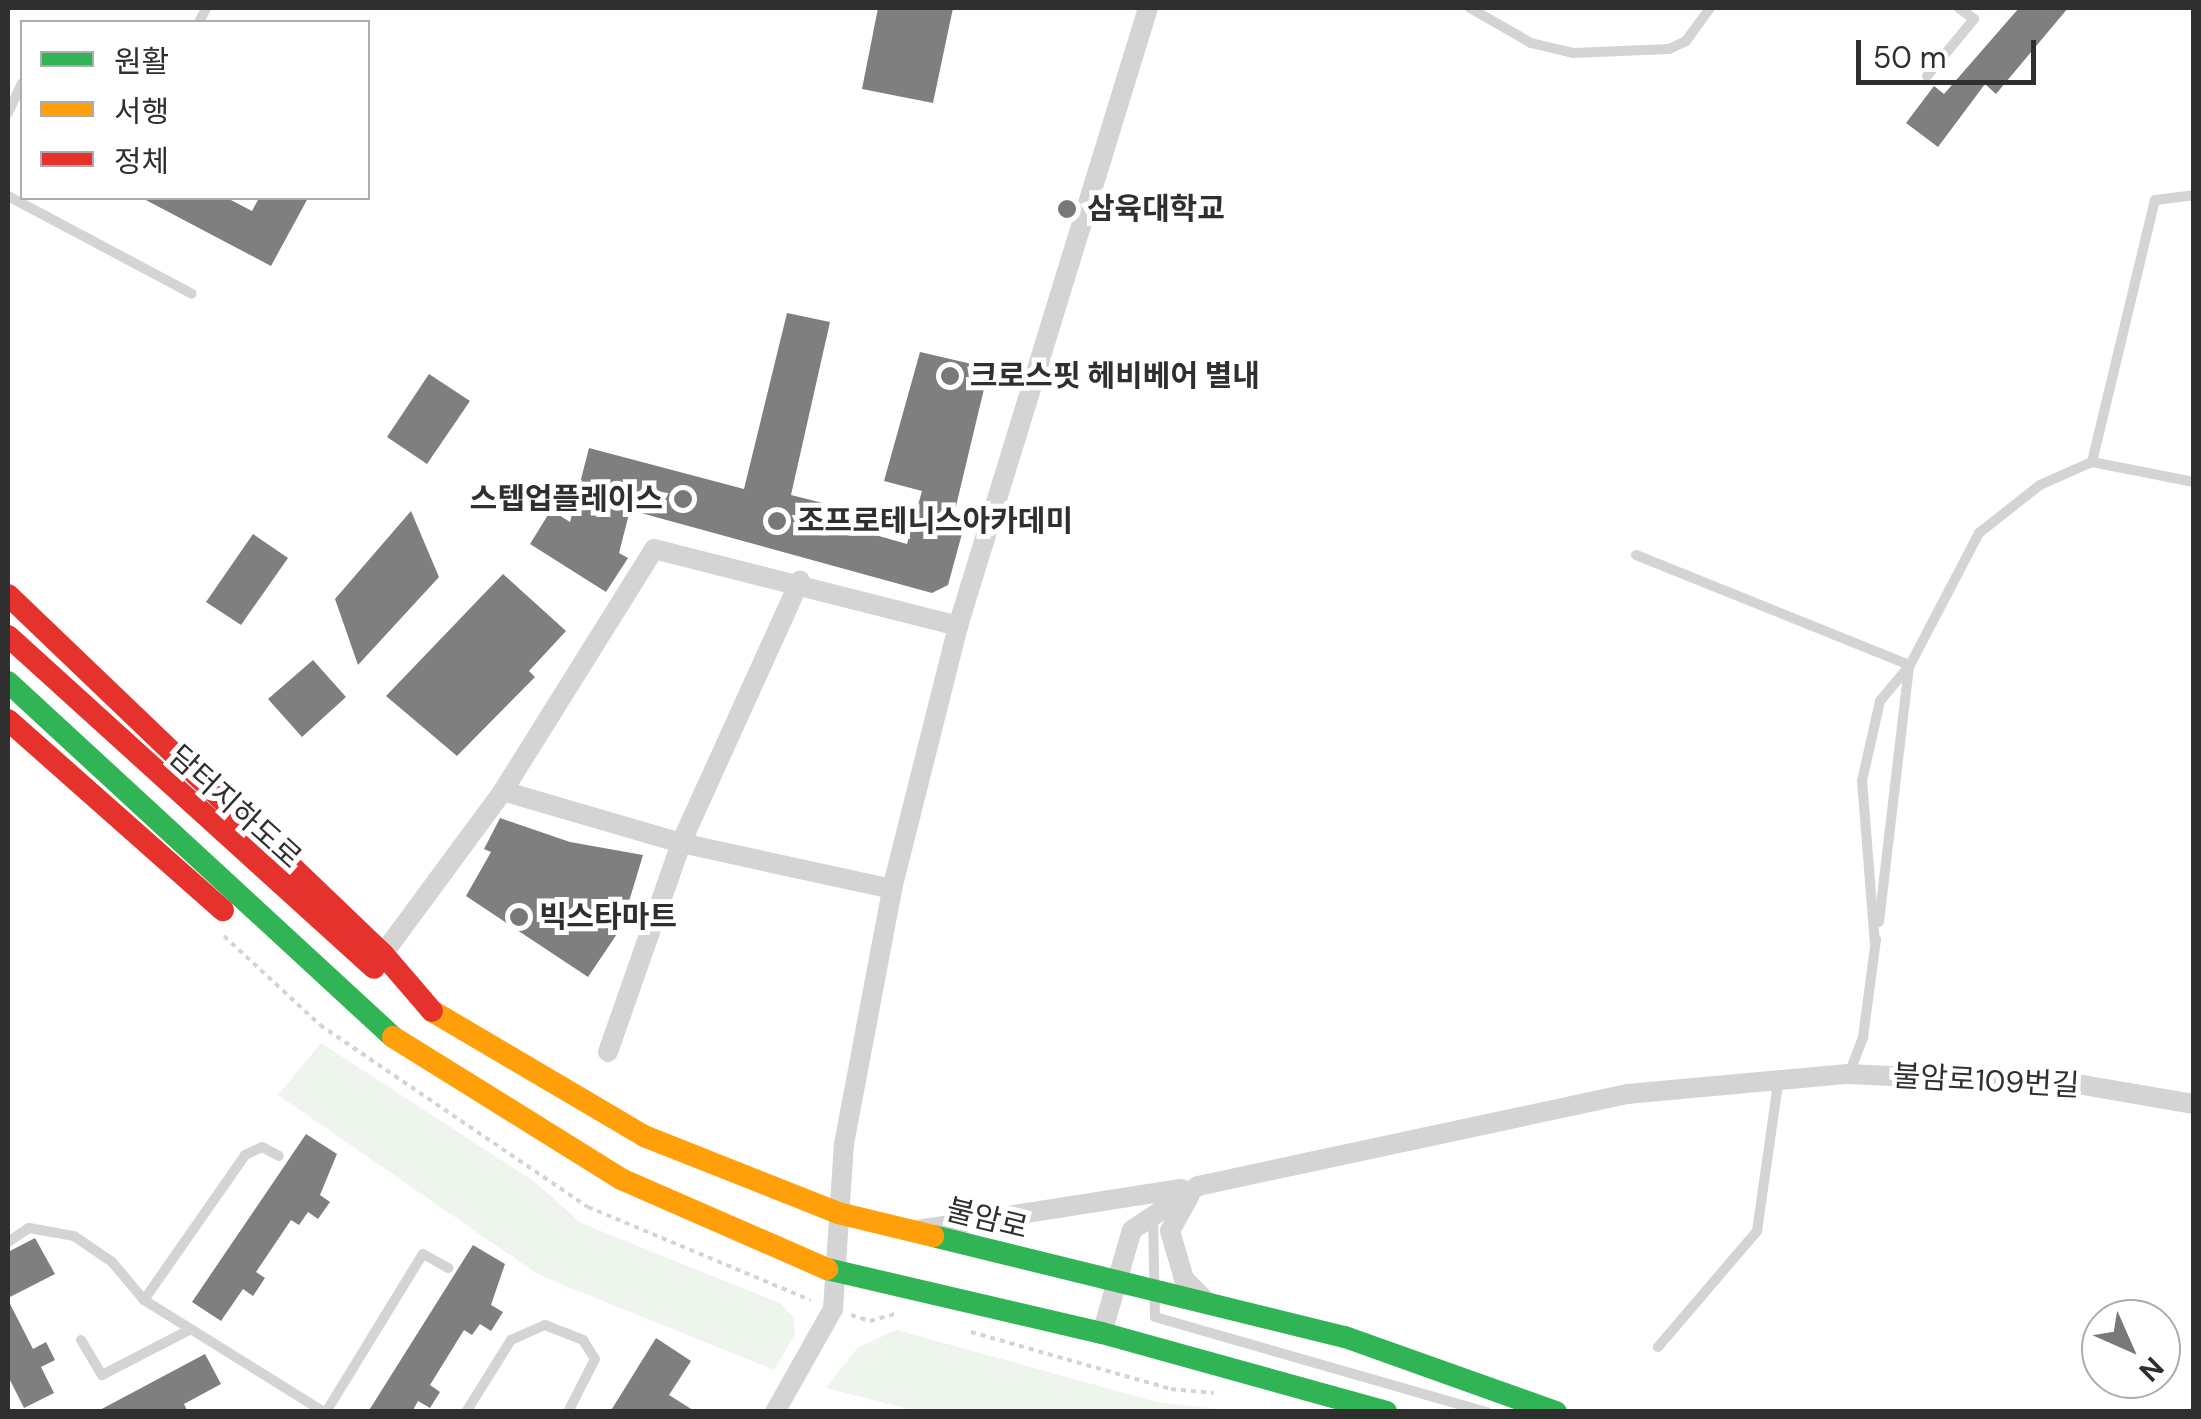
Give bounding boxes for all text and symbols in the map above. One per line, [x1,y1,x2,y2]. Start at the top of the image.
legend [20,20,370,200]
scale bar [1861,20,2041,82]
text: 50 m [1873,38,1947,77]
text: 원활 [114,42,169,81]
text: 서행 [114,92,169,131]
text: 정체 [114,142,169,181]
place label: 삼육대학교 [1087,191,1225,227]
marker: 삼육대학교 [1056,198,1078,220]
place label: 크로스핏 헤비베어 별내 [970,358,1260,394]
marker: 크로스핏 헤비베어 별내 [939,365,961,387]
place label: 스텝업플레이스 [470,481,663,517]
marker: 스텝업플레이스 [672,488,694,510]
place label: 조프로테니스아카데미 [797,503,1073,539]
marker: 조프로테니스아카데미 [766,510,788,532]
street label: 담터지하도로 [161,738,309,876]
place label: 빅스타마트 [539,899,677,935]
marker: 빅스타마트 [508,906,530,928]
street label: 불암로109번길 [1892,1058,2080,1104]
street label: 불암로 [942,1192,1032,1246]
north arrow [2081,1299,2181,1399]
text: N [2131,1349,2171,1389]

